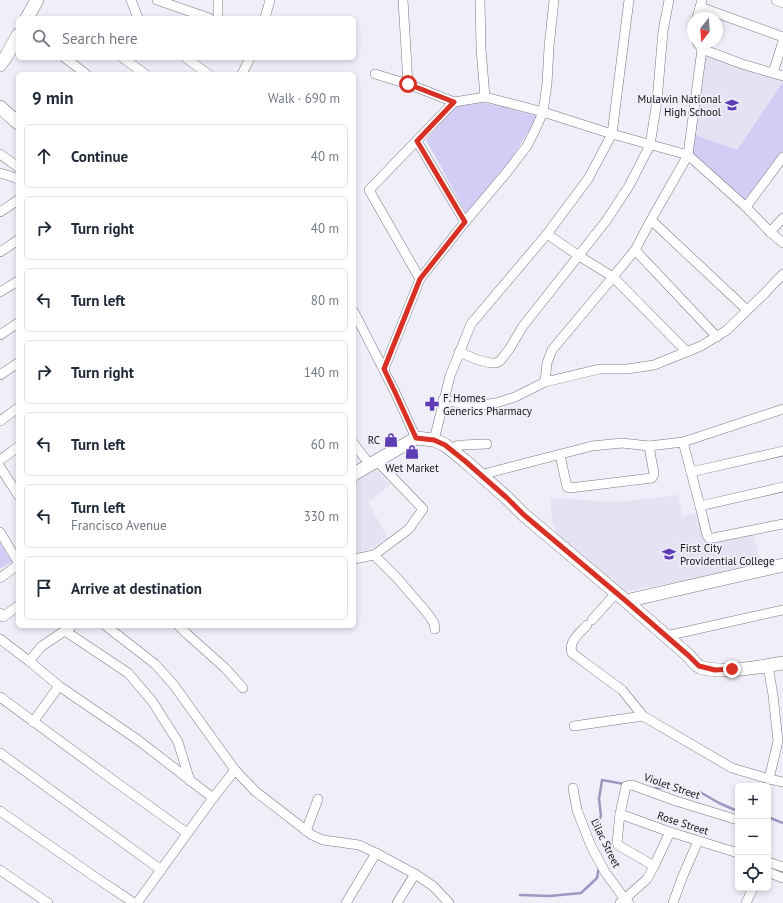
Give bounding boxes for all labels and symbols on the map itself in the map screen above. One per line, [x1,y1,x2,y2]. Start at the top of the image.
north arrow [687,12,723,48]
route start [399,75,417,93]
place label: Mulawin National High School [638,92,722,119]
school or university icon: Mulawin National High School [724,97,740,113]
place label: F. Homes Generics Pharmacy [443,391,533,418]
pharmacy icon: F. Homes Generics Pharmacy [424,396,440,412]
shop icon: RC [383,432,399,448]
place label: RC [368,433,380,447]
shop icon: Wet Market [404,444,420,460]
place label: Wet Market [385,461,439,475]
place label: First City Providential College [680,541,775,568]
school or university icon: First City Providential College [661,546,677,562]
route end [723,660,741,678]
street label: Violet Street [641,770,702,802]
street label: Rose Street [656,808,711,838]
street label: Lilac Street [588,816,624,870]

